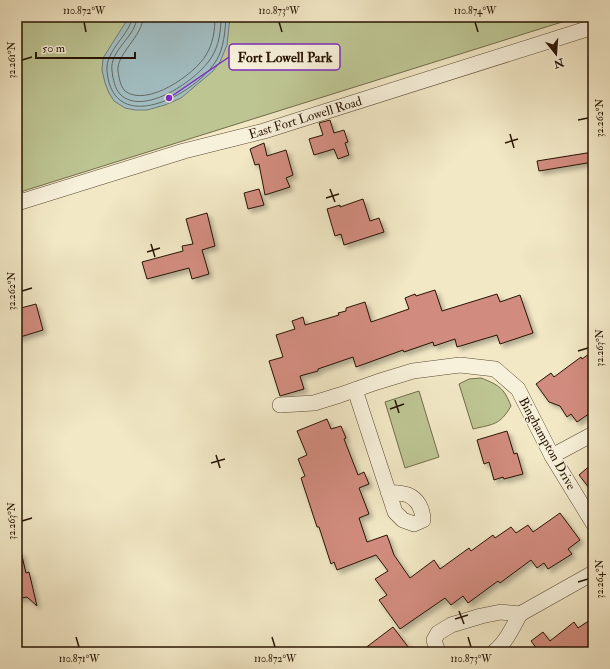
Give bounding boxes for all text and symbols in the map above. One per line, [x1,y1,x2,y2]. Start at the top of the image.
text: 110.872°W [63,5,106,17]
text: 110.873°W [259,5,300,17]
text: 110.874°W [454,5,497,17]
scale bar [36,34,135,60]
north arrow [536,34,576,74]
text: 32.261°N [6,41,18,78]
text: 50 m [42,41,66,56]
callout: Fort Lowell Park [229,44,340,70]
text: Fort Lowell Park [238,49,333,66]
text: N [551,55,566,71]
street label: East Fort Lowell Road [247,93,364,143]
text: 32.262°N [594,99,606,137]
text: 32.262°N [6,272,18,310]
text: 32.263°N [594,329,606,367]
street label: Binghampton Drive [514,394,579,494]
text: 32.263°N [6,502,18,540]
text: 32.264°N [594,560,606,598]
text: 110.871°W [59,653,100,665]
text: 110.872°W [254,653,297,665]
text: 110.873°W [451,653,492,665]

